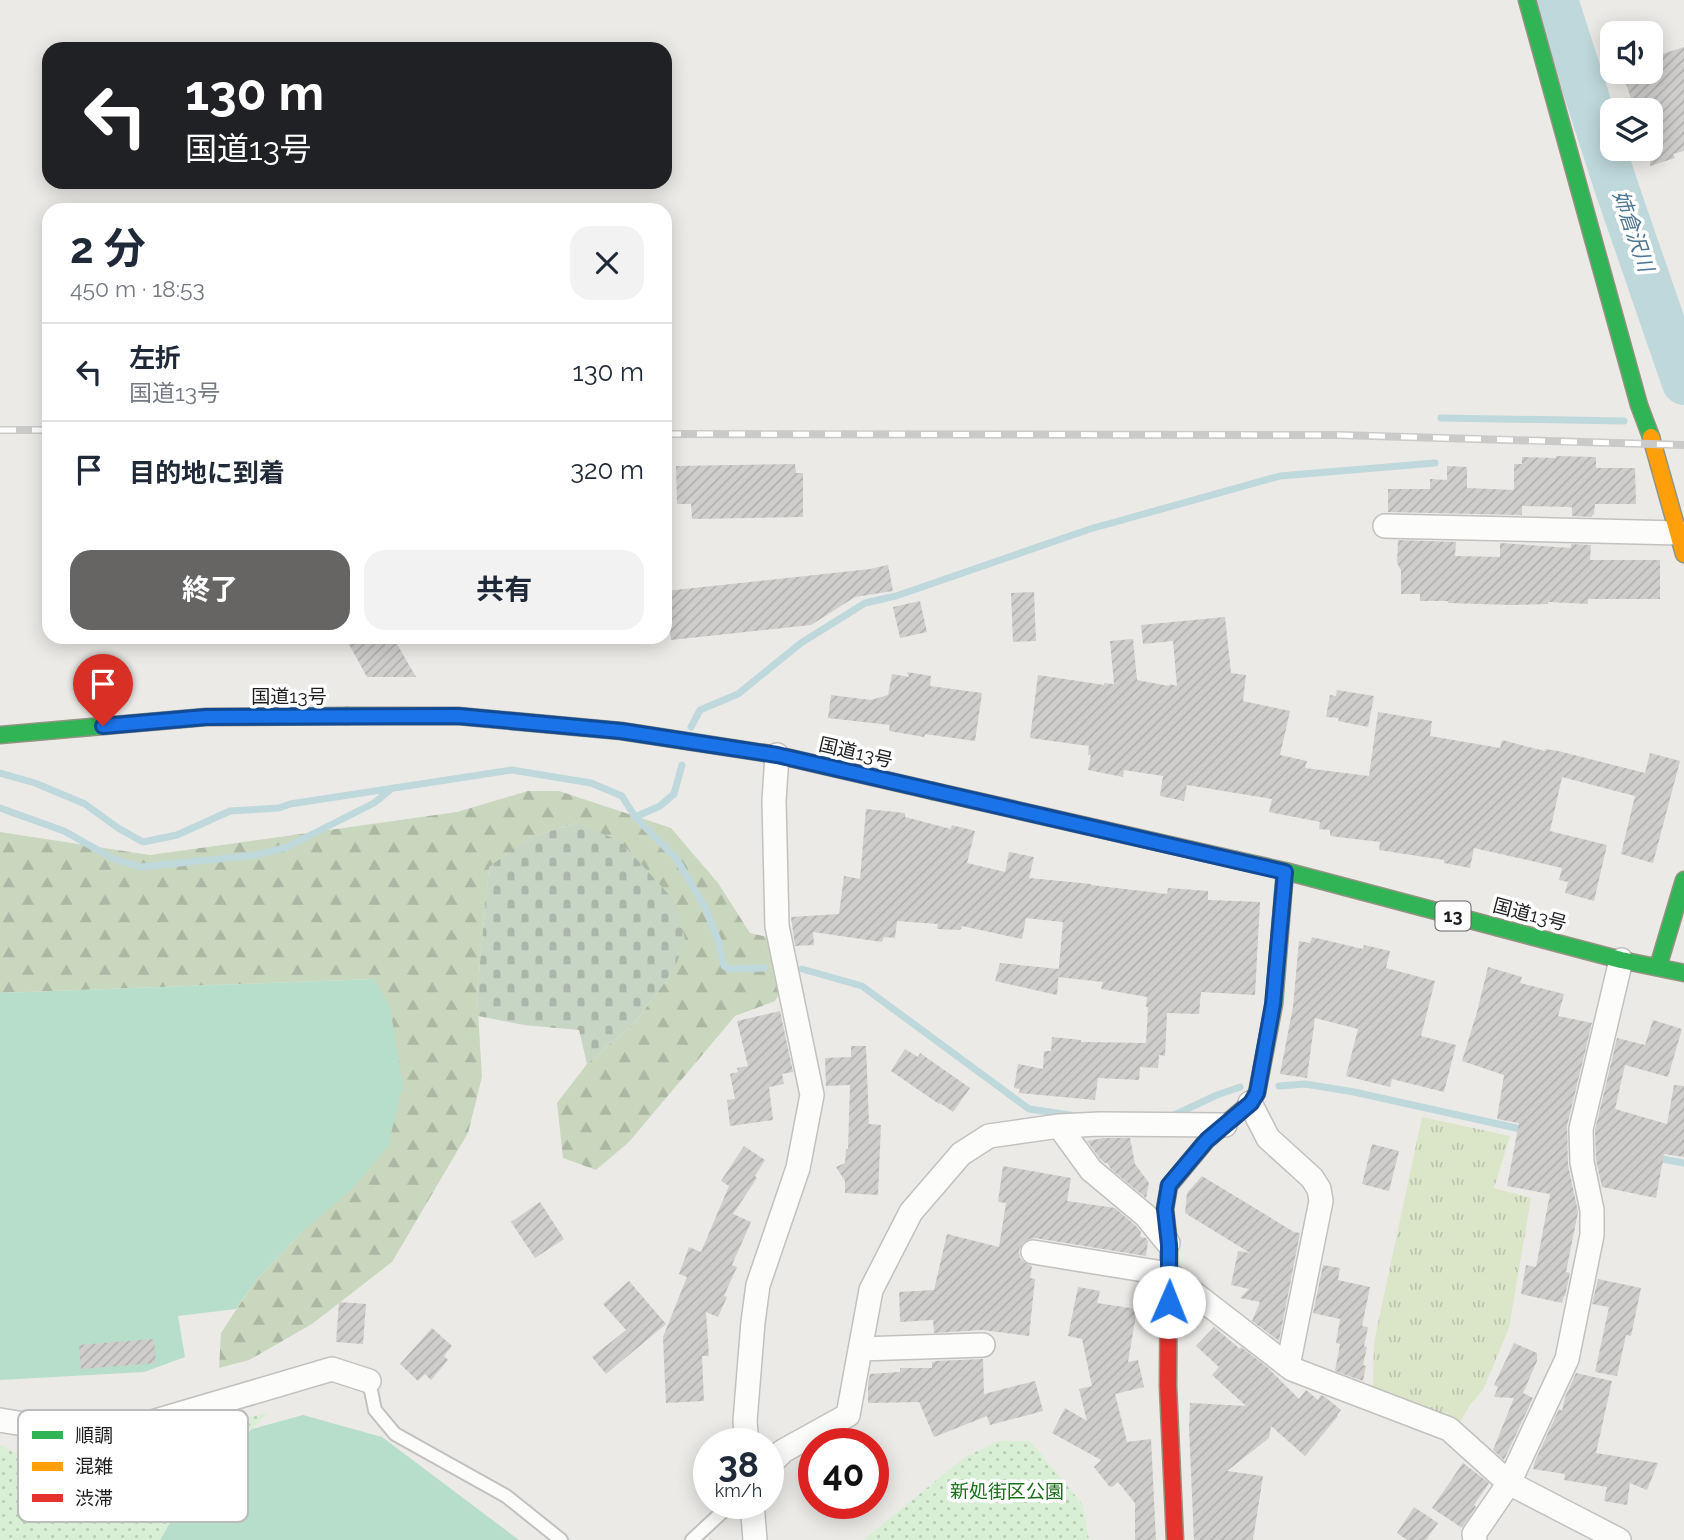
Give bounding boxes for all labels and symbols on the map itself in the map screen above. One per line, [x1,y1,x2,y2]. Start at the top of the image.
water label: 姉倉沢川 [1608,187,1660,277]
pin [73,654,133,726]
street label: 国道13号 [251,685,327,707]
street label: 国道13号 [817,733,895,771]
street label: 国道13号 [1491,894,1569,934]
road number: 13 [1436,902,1470,931]
position arrow [1132,1265,1206,1339]
legend [18,1410,248,1522]
text: 順調 [75,1424,113,1446]
speed limit sign: 40 [798,1428,889,1519]
text: 混雑 [75,1455,113,1477]
park label: 新処街区公園 [950,1480,1064,1502]
text: 渋滞 [75,1487,113,1509]

